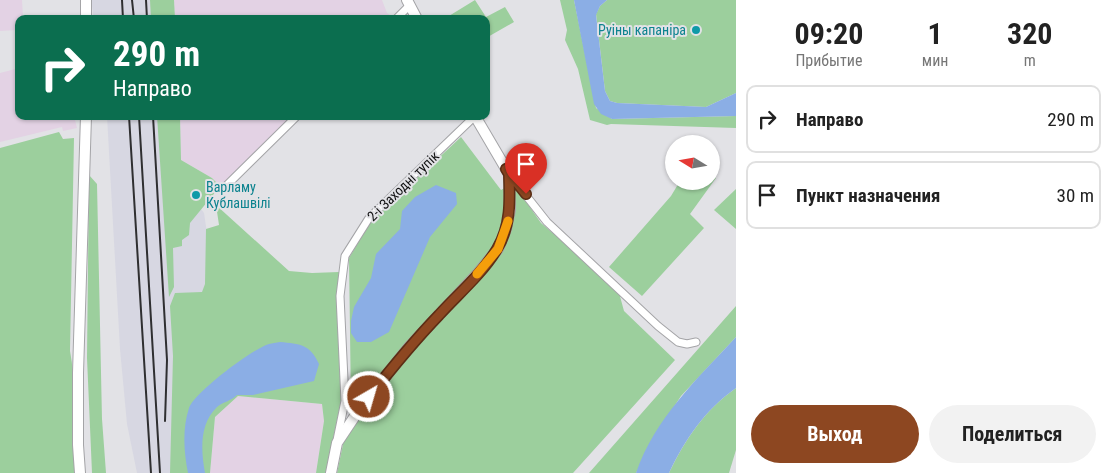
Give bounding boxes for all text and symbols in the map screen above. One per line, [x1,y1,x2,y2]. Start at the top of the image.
text: 09:20 [795,16,863,51]
text: 1 [928,16,943,51]
text: 320 [1007,16,1052,51]
place label: Руіны капаніра [598,22,686,38]
marker: Руіны капаніра [690,24,702,36]
text: 290 m [113,34,200,75]
icon: right [30,35,95,100]
text: Прибытие [795,51,862,70]
text: мин [922,51,948,70]
text: m [1024,51,1036,70]
text: Направо [113,76,192,101]
icon: right [753,105,781,133]
text: Направо [796,108,863,131]
text: 290 m [1047,108,1094,131]
north arrow [665,135,720,190]
map controls [665,135,720,190]
pin [505,143,547,194]
street label: 2-і Заходні тупік [364,148,442,224]
icon: arrive [512,150,540,178]
place label: Варламу Кублашвілі [206,179,271,211]
icon: arrive [753,181,781,209]
text: Пункт назначения [796,184,940,207]
text: 30 m [1057,184,1094,207]
marker: Варламу Кублашвілі [190,189,202,201]
position arrow [342,370,394,422]
button: Выход [751,405,919,463]
button: Поделиться [929,405,1096,463]

